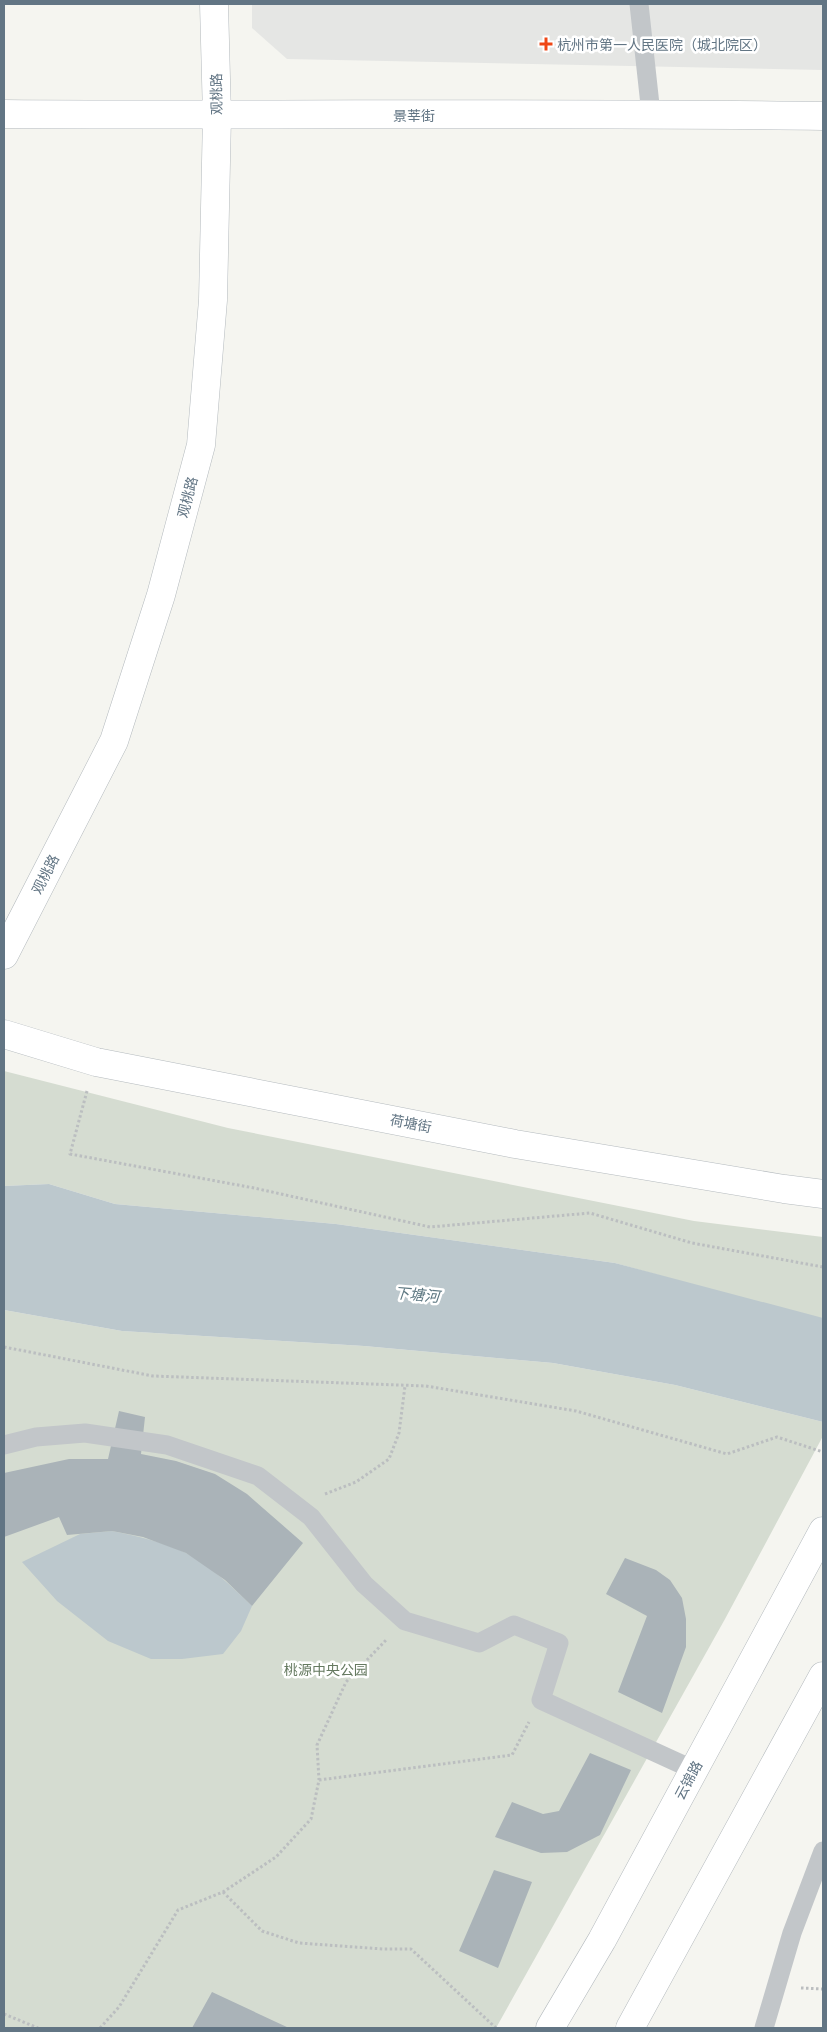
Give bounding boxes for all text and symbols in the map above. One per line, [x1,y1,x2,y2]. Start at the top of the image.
place label: 杭州市第一人民医院（城北院区） [557,36,767,53]
marker: 杭州市第一人民医院（城北院区） [539,37,553,51]
street label: 观桃路 [207,73,225,115]
street label: 景莘街 [393,107,435,124]
street label: 观桃路 [173,475,201,519]
street label: 观桃路 [28,851,62,897]
street label: 荷塘街 [389,1111,433,1135]
water label: 下塘河 [394,1283,443,1305]
park label: 桃源中央公园 [284,1661,368,1678]
street label: 云锦路 [671,1757,705,1803]

